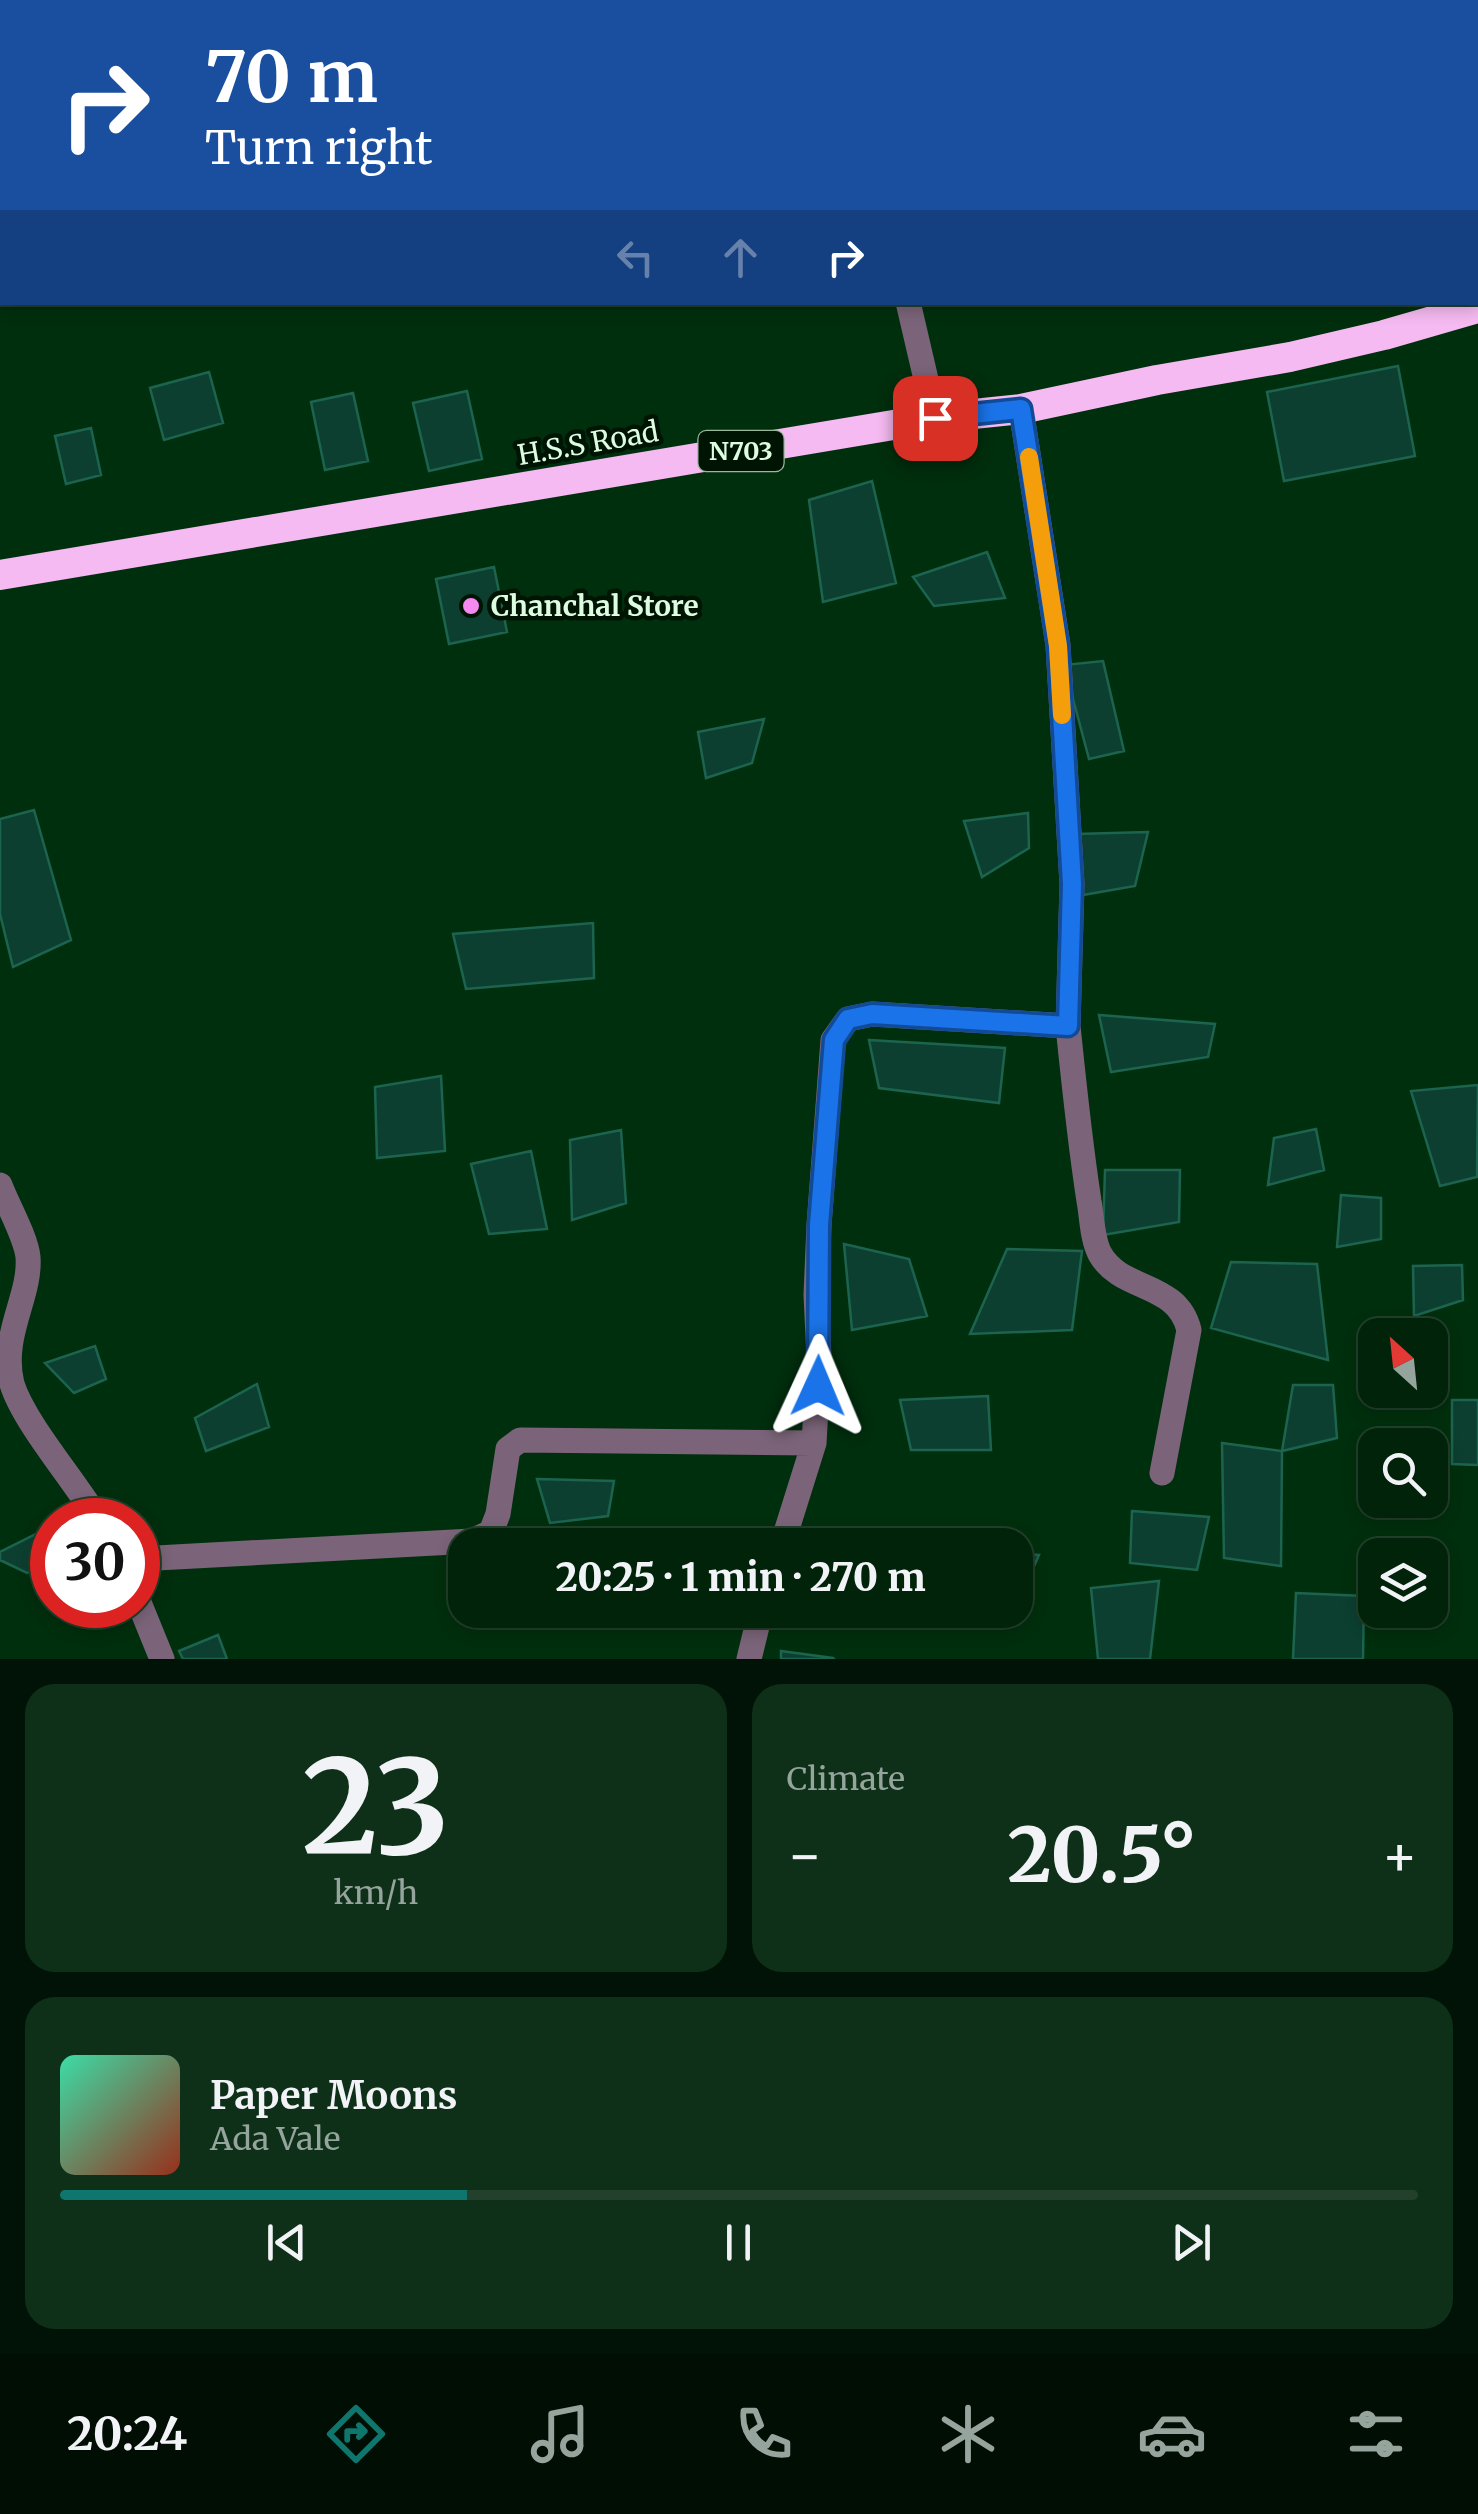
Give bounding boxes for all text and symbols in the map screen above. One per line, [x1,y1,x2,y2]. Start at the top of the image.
text: 70 m [205,33,378,121]
icon: right [40,40,170,170]
text: Turn right [205,120,433,176]
icon: left [608,230,663,285]
icon: ahead [713,230,768,285]
icon: right [818,230,873,285]
pin [893,376,978,461]
icon: arrive [908,391,963,446]
street label: H.S.S Road [515,413,661,473]
road number: N703 [698,431,784,471]
place label: Chanchal Store [491,588,699,624]
marker: Chanchal Store [460,595,482,617]
north arrow [1358,1318,1448,1408]
map controls [1358,1318,1448,1628]
position arrow [766,1334,870,1438]
button: search [1358,1428,1448,1518]
speed limit sign: 30 [30,1498,160,1628]
button: layers [1358,1538,1448,1628]
text: 20:25 · 1 min · 270 m [555,1554,926,1601]
text: 23 [302,1726,450,1889]
text: Climate [787,1759,905,1799]
text: 20.5° [1007,1808,1197,1902]
text: − [787,1821,823,1890]
text: + [1381,1821,1418,1890]
text: km/h [333,1873,418,1913]
text: Paper Moons [210,2072,457,2119]
text: Ada Vale [210,2119,340,2159]
icon: previous [259,2215,314,2270]
icon: pause [711,2215,766,2270]
icon: next [1164,2215,1219,2270]
icon: directions [321,2399,391,2469]
icon: music [525,2399,595,2469]
icon: phone [729,2399,799,2469]
icon: climate [933,2399,1003,2469]
icon: car [1137,2399,1207,2469]
icon: filters [1341,2399,1411,2469]
text: 20:24 [67,2406,187,2462]

